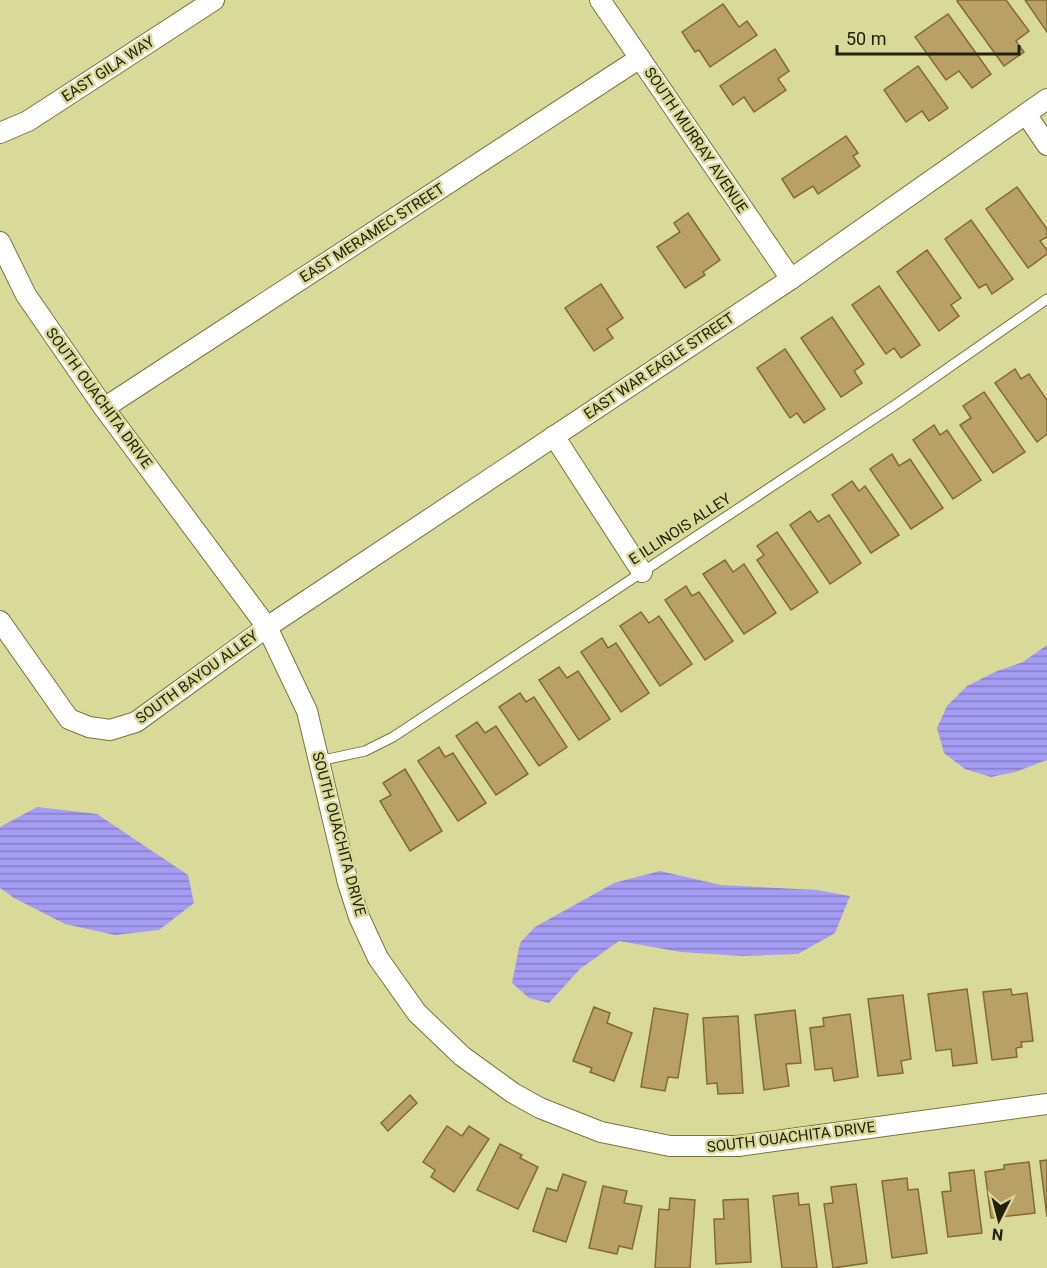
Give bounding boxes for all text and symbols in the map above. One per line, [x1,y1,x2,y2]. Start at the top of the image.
scale bar [837,18,1018,56]
text: 50 m [846,28,886,49]
street label: EAST GILA WAY [58,32,158,106]
street label: SOUTH MURRAY AVENUE [641,64,752,217]
street label: EAST MERAMEC STREET [296,180,448,286]
street label: EAST WAR EAGLE STREET [580,309,738,423]
street label: SOUTH OUACHITA DRIVE [42,324,156,472]
street label: E ILLINOIS ALLEY [626,489,734,569]
street label: SOUTH BAYOU ALLEY [132,627,262,727]
street label: SOUTH OUACHITA DRIVE [308,750,370,919]
street label: SOUTH OUACHITA DRIVE [706,1118,877,1156]
north arrow [969,1190,1029,1250]
text: N [991,1224,1004,1244]

